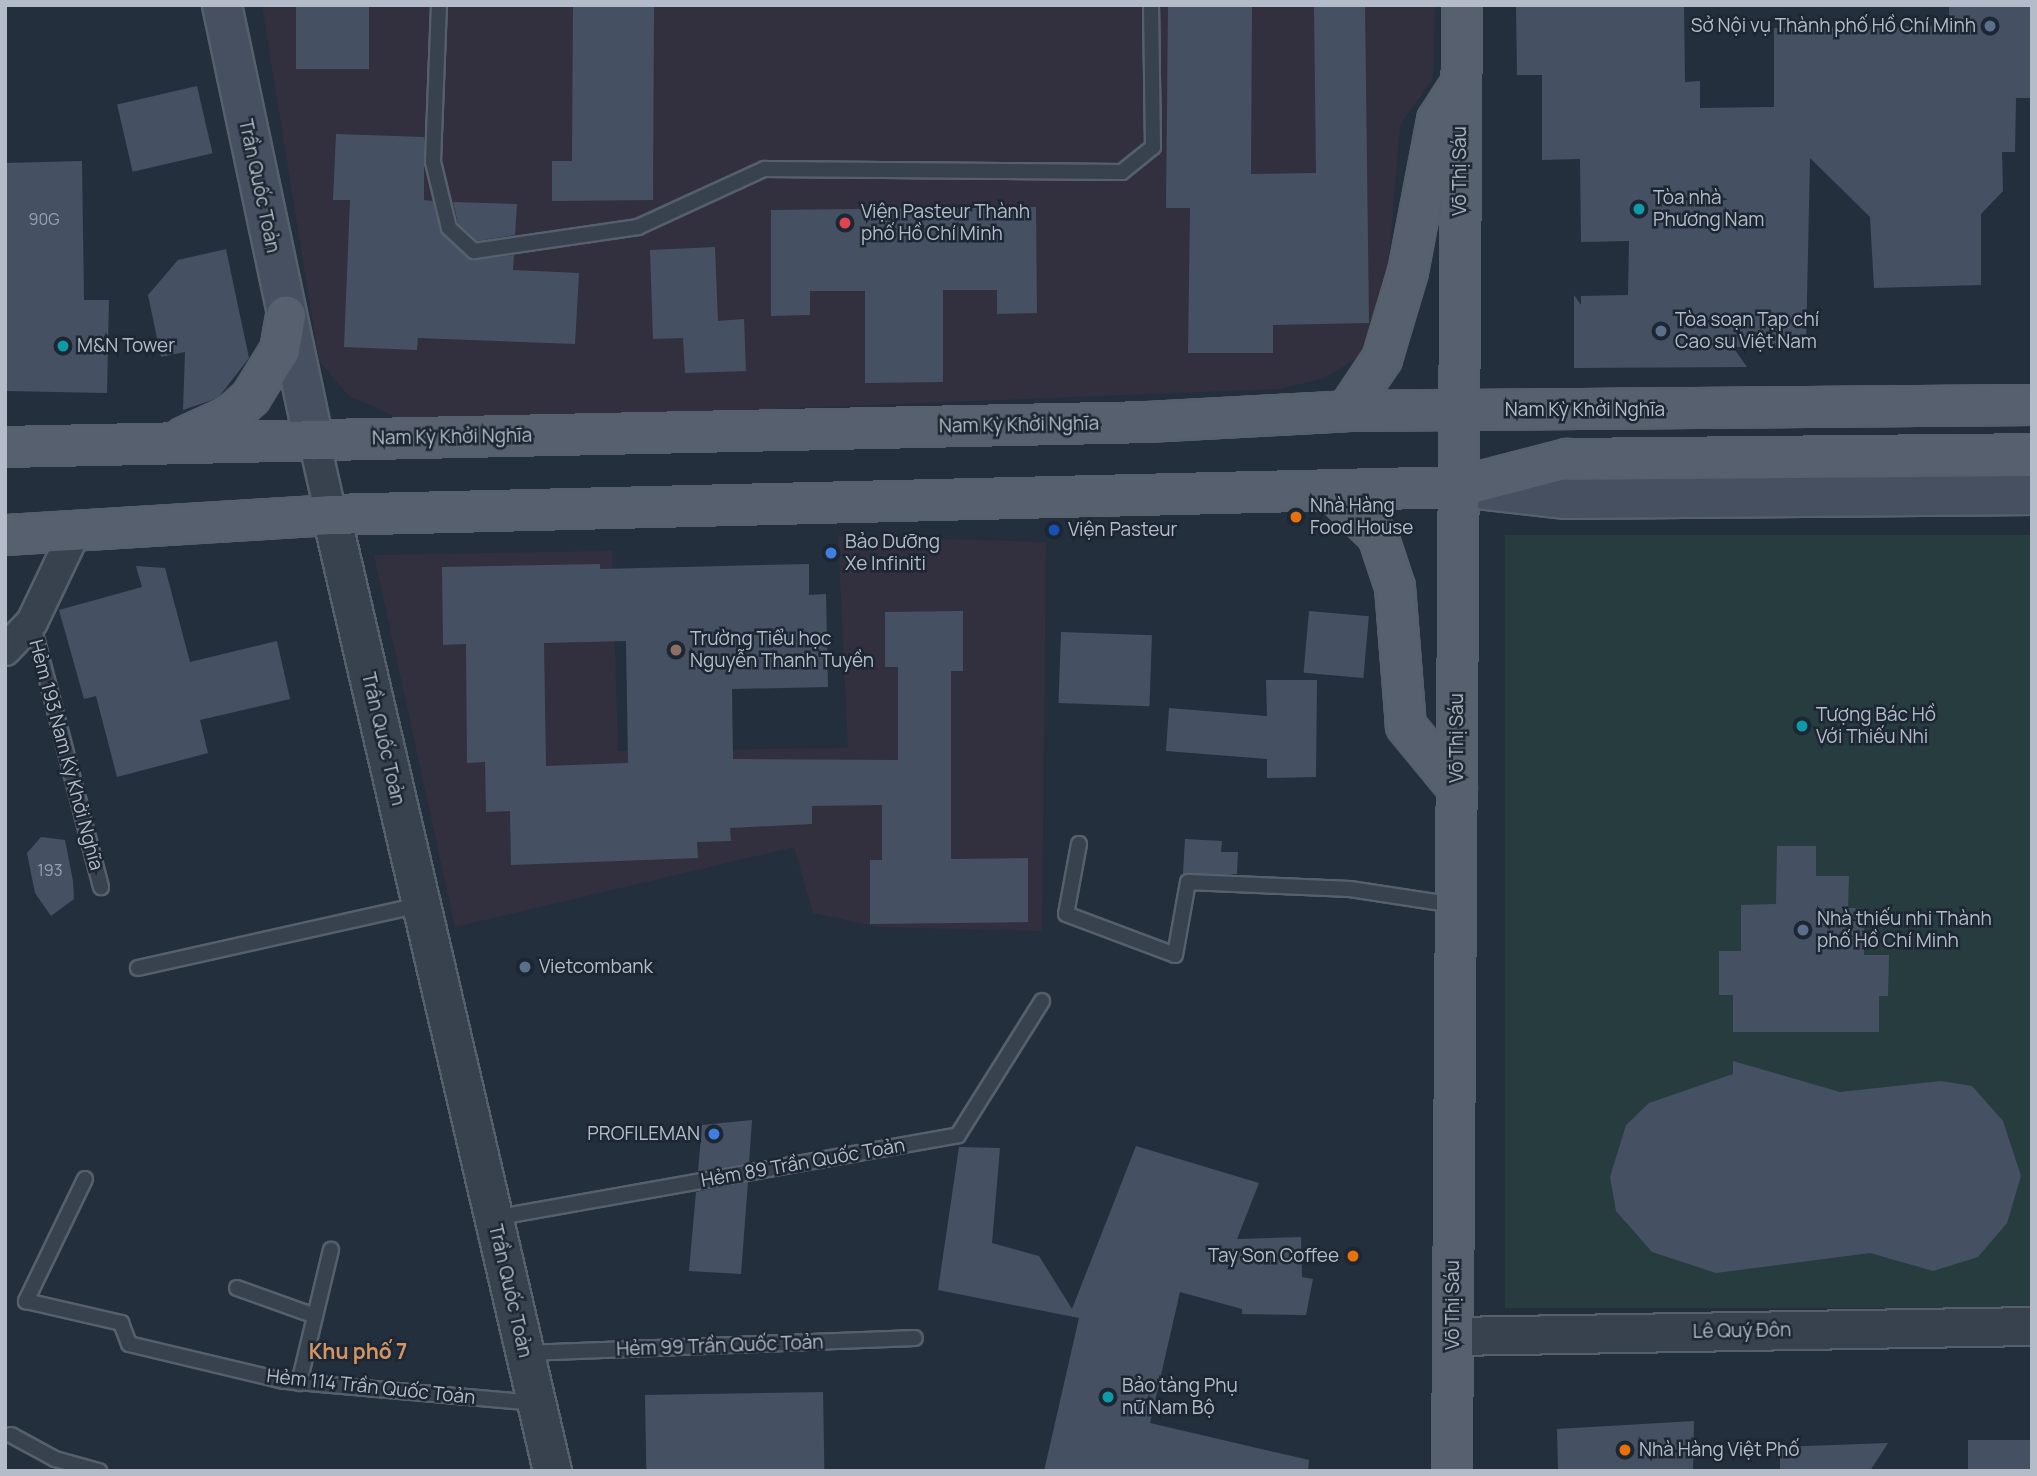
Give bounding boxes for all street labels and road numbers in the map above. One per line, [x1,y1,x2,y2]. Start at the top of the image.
street label: Trần Quốc Toản [234,117,284,255]
street label: Võ Thị Sáu [1449,126,1471,216]
street label: Nam Kỳ Khởi Nghĩa [1505,399,1665,421]
street label: Nam Kỳ Khởi Nghĩa [939,412,1099,438]
street label: Nam Kỳ Khởi Nghĩa [372,424,532,450]
street label: Hẻm 193 Nam Kỳ Khởi Nghĩa [24,637,108,873]
street label: Trần Quốc Toản [357,670,409,808]
street label: Võ Thị Sáu [1446,693,1468,783]
street label: Hẻm 89 Trần Quốc Toản [699,1134,907,1192]
street label: Trần Quốc Toản [484,1222,536,1360]
street label: Võ Thị Sáu [1442,1260,1464,1350]
street label: Lê Quý Đôn [1692,1319,1792,1343]
street label: Hẻm 99 Trần Quốc Toản [616,1331,824,1361]
street label: Hẻm 114 Trần Quốc Toản [265,1365,477,1409]

